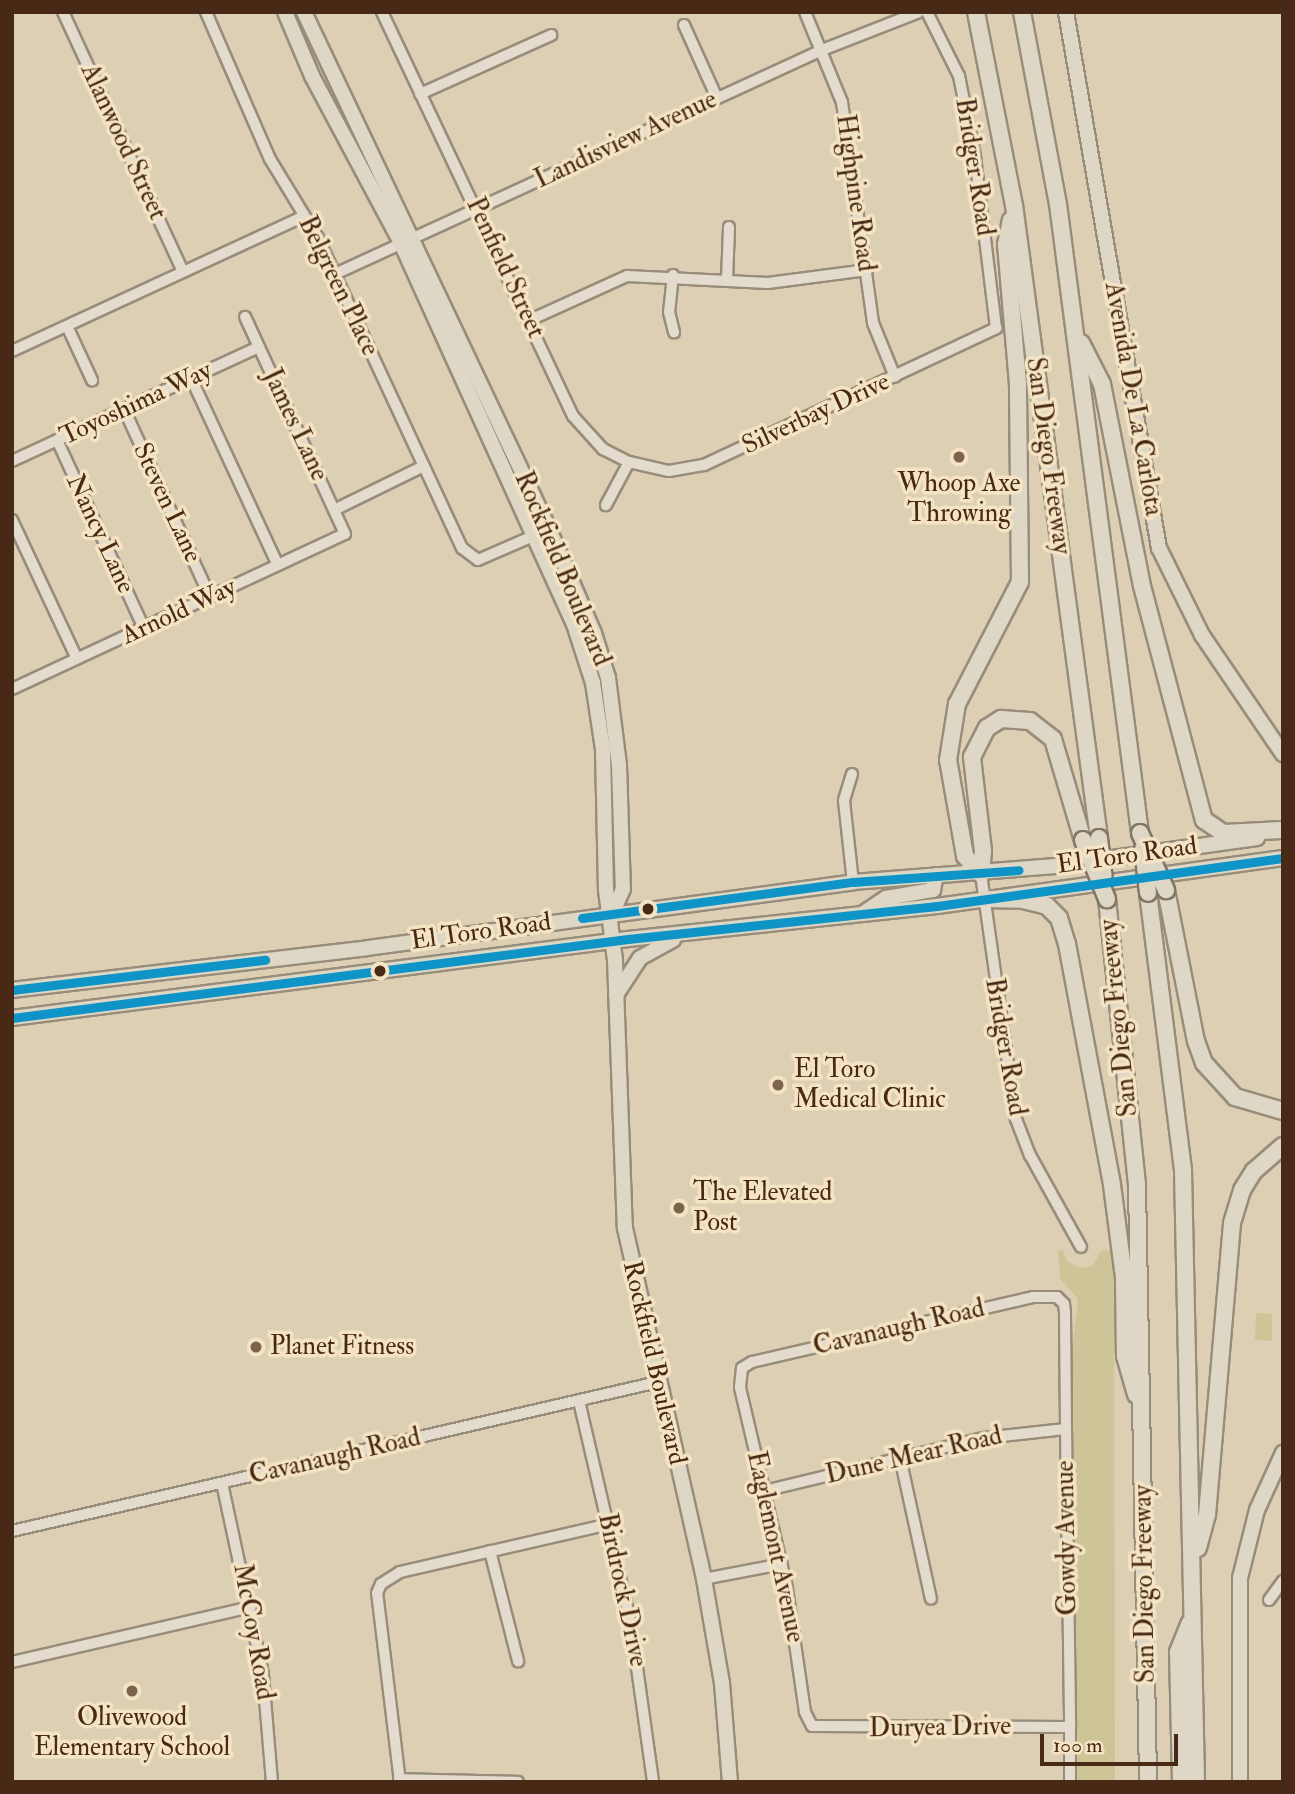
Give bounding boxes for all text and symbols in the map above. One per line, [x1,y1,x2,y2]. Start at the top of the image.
street label: Alanwood Street [73,59,173,225]
street label: Landisview Avenue [530,84,722,196]
street label: Bridger Road [948,96,1000,238]
street label: Highpine Road [829,112,881,274]
street label: Penfield Street [459,193,551,343]
street label: Belgreen Place [291,211,385,361]
street label: Avenida De La Carlota [1097,280,1169,518]
street label: Toyoshima Way [55,355,217,453]
street label: San Diego Freeway [1019,356,1077,556]
street label: James Lane [256,364,334,486]
street label: Silverbay Drive [737,366,895,462]
street label: Steven Lane [126,438,208,568]
marker: Whoop Axe Throwing [951,449,967,465]
street label: Rockfield Boulevard [507,467,617,671]
place label: Whoop Axe Throwing [898,468,1020,530]
street label: Nancy Lane [59,469,141,599]
street label: Arnold Way [117,572,241,652]
street label: El Toro Road [1055,831,1199,881]
unlabelled marker [641,902,655,916]
street label: El Toro Road [409,907,553,957]
street label: San Diego Freeway [1093,918,1145,1118]
unlabelled marker [373,964,387,978]
street label: Bridger Road [978,976,1032,1118]
place label: El Toro Medical Clinic [794,1054,946,1116]
marker: El Toro Medical Clinic [768,1075,788,1095]
place label: The Elevated Post [693,1177,832,1238]
marker: The Elevated Post [671,1200,687,1216]
street label: Rockfield Boulevard [615,1258,693,1468]
street label: Cavanaugh Road [810,1293,988,1363]
place label: Planet Fitness [270,1331,414,1363]
marker: Planet Fitness [248,1339,264,1355]
street label: Dune Mear Road [823,1421,1005,1491]
street label: Cavanaugh Road [246,1422,424,1492]
street label: Eaglemont Avenue [740,1449,810,1645]
street label: Gowdy Avenue [1050,1460,1084,1616]
street label: San Diego Freeway [1128,1484,1162,1684]
street label: Birdrock Drive [591,1510,653,1670]
street label: McCoy Road [226,1561,280,1703]
marker: Olivewood Elementary School [124,1683,140,1699]
place label: Olivewood Elementary School [34,1702,230,1764]
street label: Duryea Drive [869,1711,1011,1745]
scale bar [1043,1720,1181,1764]
text: 100 m [1053,1732,1103,1759]

